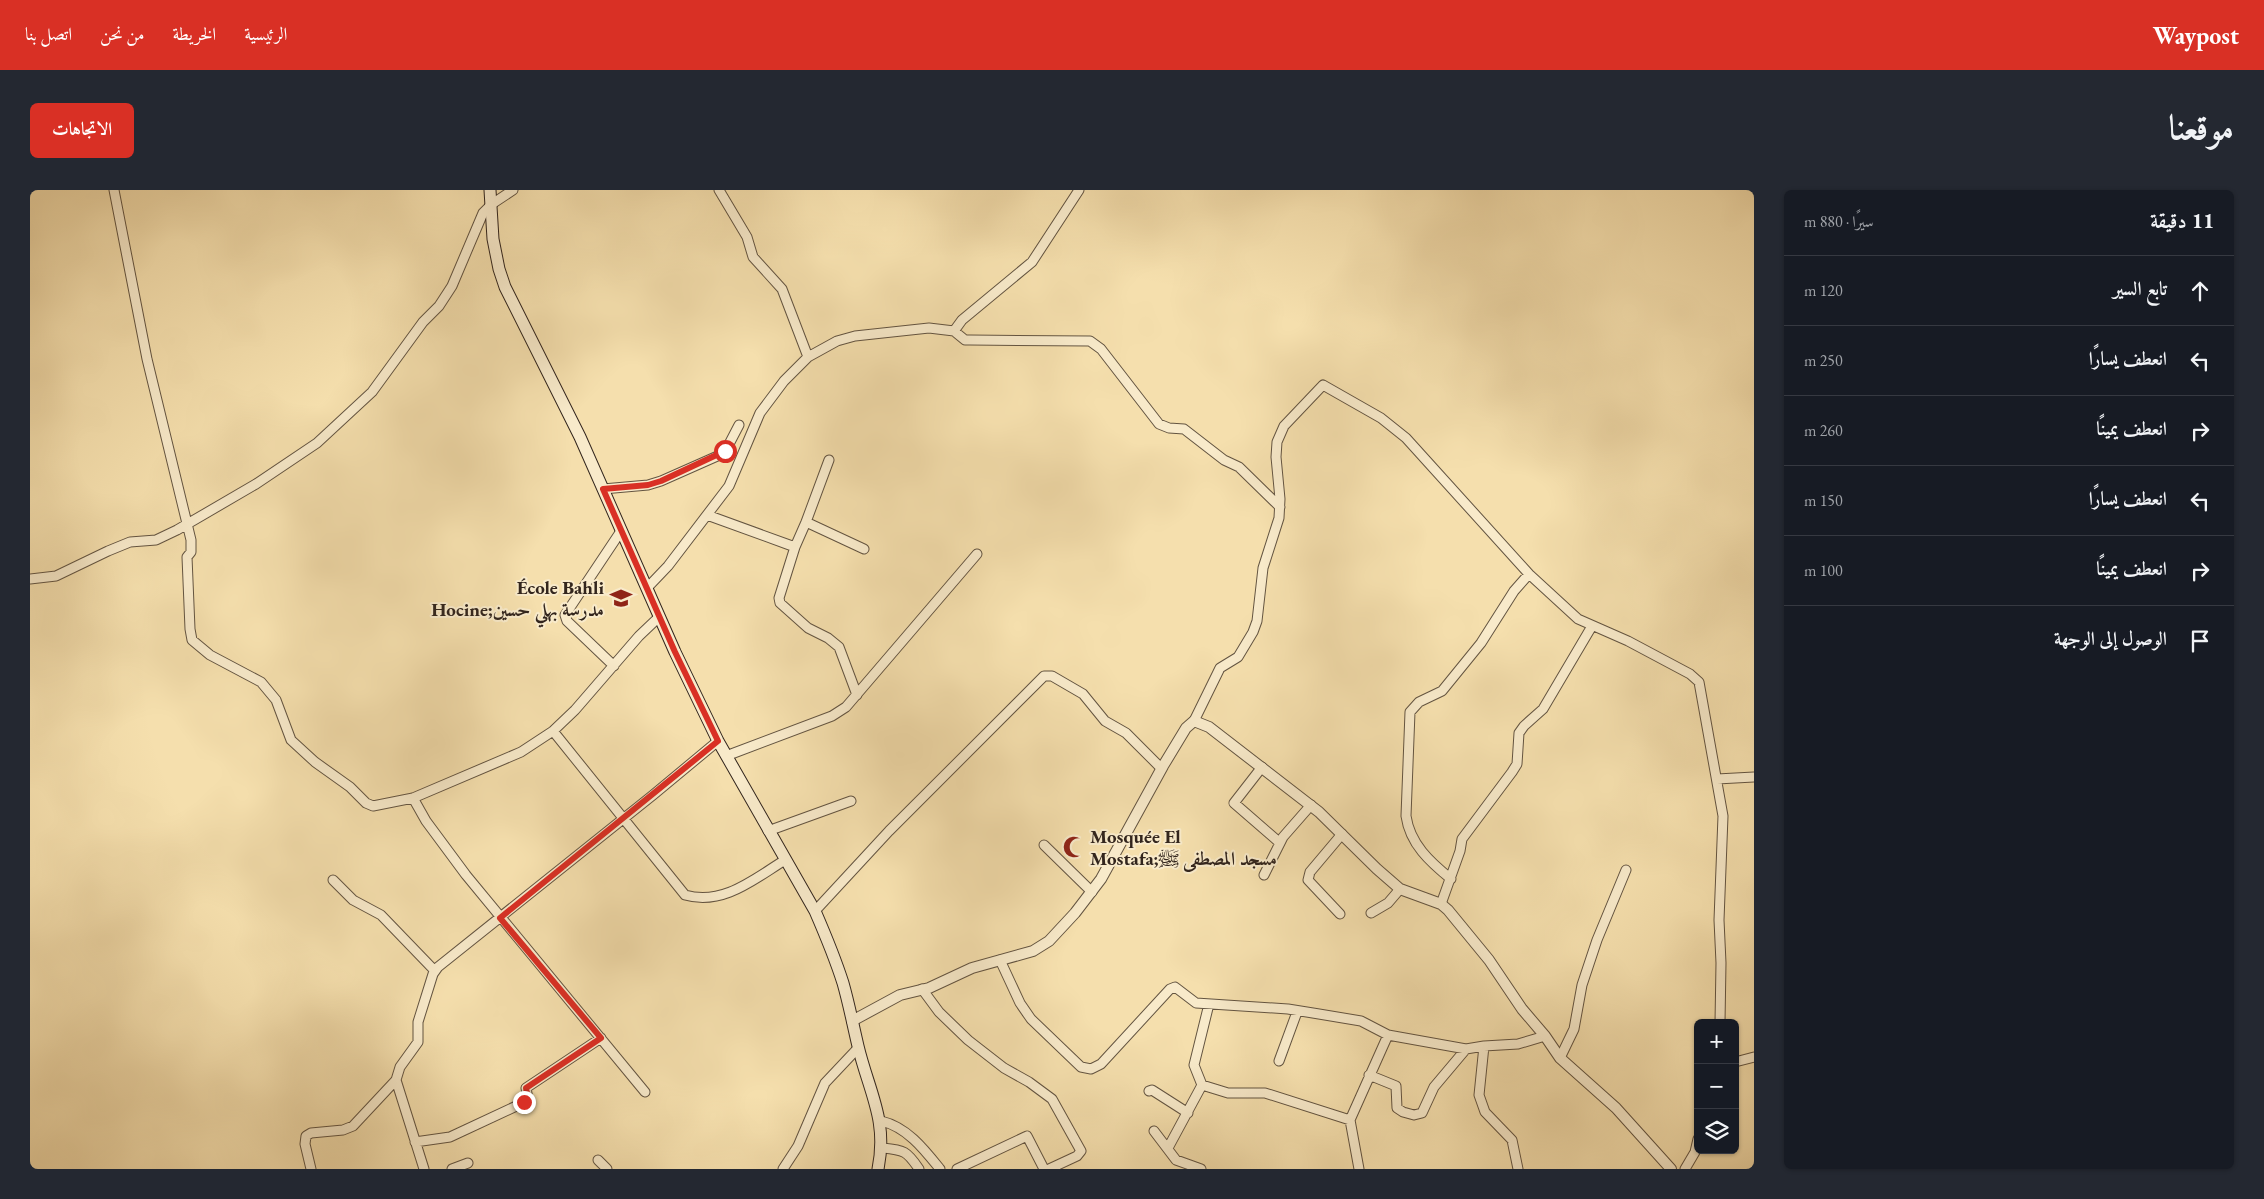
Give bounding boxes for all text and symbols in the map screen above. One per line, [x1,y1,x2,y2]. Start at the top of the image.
text: Waypost [2153,20,2239,51]
text: اتصل بنا [25,22,72,45]
text: من نحن [100,22,144,45]
text: الخريطة [172,22,216,45]
text: الرئيسية [244,22,287,45]
button: الاتجاهات [30,103,134,158]
text: موقعنا [2169,104,2234,149]
text: 11 دقيقة [2150,207,2214,234]
text: سيرًا · 880 m [1804,211,1874,232]
text: تابع السير [2113,276,2167,301]
icon: ahead [2186,277,2214,305]
text: 120 m [1804,280,1843,301]
text: انعطف يسارًا [2089,346,2167,371]
icon: left [2186,347,2214,375]
text: 250 m [1804,350,1843,371]
text: انعطف يمينًا [2096,416,2167,441]
icon: right [2186,417,2214,445]
text: 260 m [1804,420,1843,441]
route start [714,440,737,463]
text: انعطف يسارًا [2089,486,2167,511]
icon: left [2186,487,2214,515]
text: 150 m [1804,490,1843,511]
text: انعطف يمينًا [2096,556,2167,581]
icon: right [2186,557,2214,585]
text: 100 m [1804,560,1843,581]
place label: École Bahli Hocine;مدرسة بهلي حسين [431,575,604,628]
school or university icon: École Bahli Hocine;مدرسة بهلي حسين [608,585,634,611]
text: الوصول إلى الوجهة [2054,626,2167,651]
icon: arrive [2186,627,2214,655]
place label: Mosquée El Mostafa;مسجد المصطفى ﷺ [1090,824,1277,873]
mosque icon: Mosquée El Mostafa;مسجد المصطفى ﷺ [1061,834,1087,860]
map controls [1694,1019,1739,1154]
button: + [1694,1019,1739,1064]
button: − [1694,1064,1739,1109]
route end [513,1091,536,1114]
button: layers [1694,1109,1739,1154]

